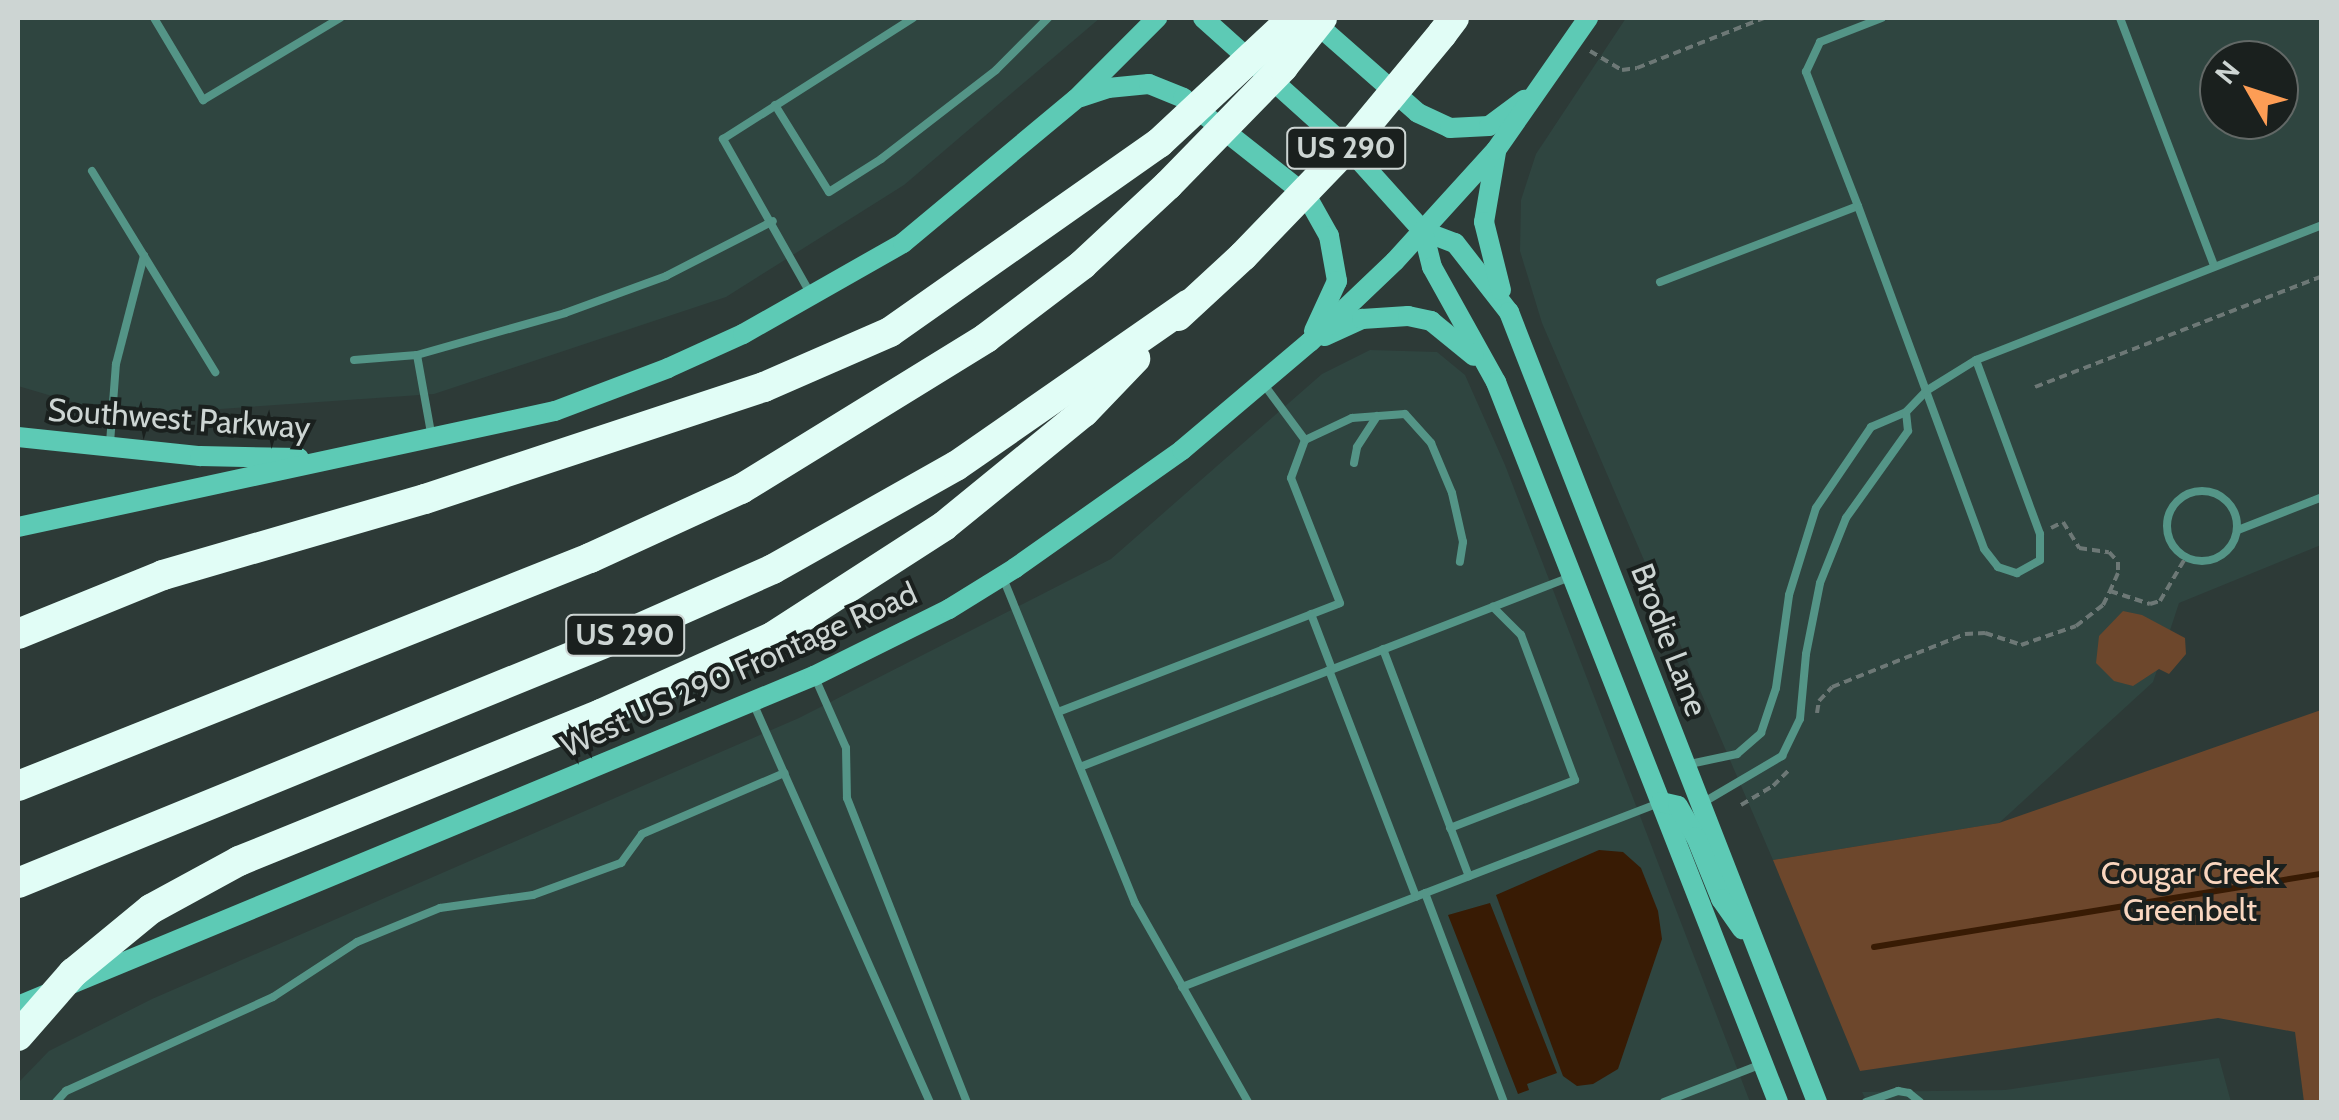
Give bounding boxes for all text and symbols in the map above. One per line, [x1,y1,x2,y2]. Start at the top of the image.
north arrow [2199,40,2299,140]
text: N [2208,54,2247,91]
road number: US 290 [1286,123,1406,173]
street label: Southwest Parkway [46,391,312,447]
street label: Brodie Lane [1622,558,1716,722]
street label: West US 290 Frontage Road [555,574,923,766]
road number: US 290 [565,610,685,660]
park label: Cougar Creek Greenbelt [2101,855,2279,930]

